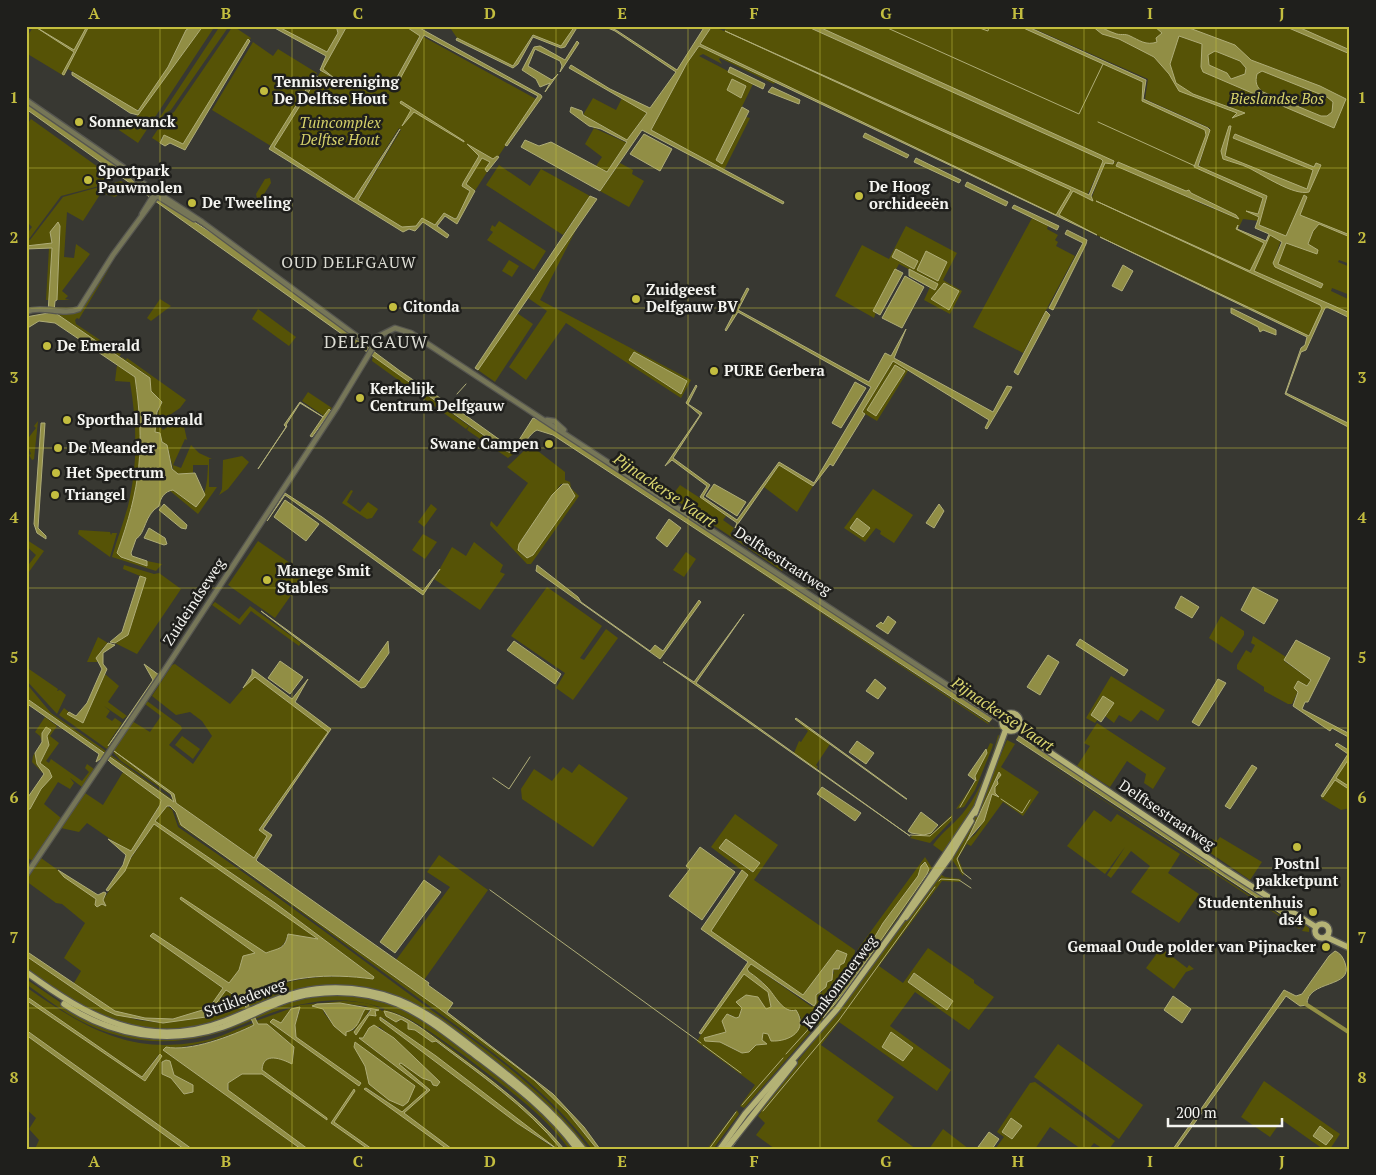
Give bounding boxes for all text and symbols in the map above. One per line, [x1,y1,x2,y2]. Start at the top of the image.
text: A [88,2,100,24]
text: B [221,2,231,24]
text: C [353,2,363,24]
text: D [484,2,496,24]
text: E [617,2,627,24]
text: F [749,2,759,24]
text: G [880,2,892,24]
text: H [1012,2,1024,24]
text: I [1147,2,1153,24]
text: J [1279,2,1285,24]
place label: Tennisvereniging De Delftse Hout [274,71,399,108]
marker: Tennisvereniging De Delftse Hout [258,85,270,97]
text: 1 [9,86,19,108]
text: 1 [1357,86,1367,108]
park label: Bieslandse Bos [1229,88,1324,108]
place label: Sonnevanck [89,111,176,131]
park label: Tuincomplex Delftse Hout [299,112,381,149]
marker: Sonnevanck [73,116,85,128]
place label: Sportpark Pauwmolen [98,160,183,197]
marker: Sportpark Pauwmolen [82,174,94,186]
place label: De Hoog orchideeën [869,176,949,213]
marker: De Hoog orchideeën [853,190,865,202]
place label: De Tweeling [202,192,291,212]
marker: De Tweeling [186,197,198,209]
text: 2 [9,226,19,248]
text: 2 [1357,226,1367,248]
district label: OUD DELFGAUW [281,251,417,273]
place label: Zuidgeest Delfgauw BV [646,279,739,316]
marker: Zuidgeest Delfgauw BV [630,293,642,305]
place label: Citonda [403,296,460,316]
marker: Citonda [387,301,399,313]
district label: DELFGAUW [324,329,428,353]
place label: De Emerald [57,335,140,355]
marker: De Emerald [41,340,53,352]
place label: PURE Gerbera [724,360,825,380]
marker: PURE Gerbera [708,365,720,377]
text: 3 [9,366,19,388]
text: 3 [1357,366,1367,388]
place label: Kerkelijk Centrum Delfgauw [370,378,504,415]
marker: Kerkelijk Centrum Delfgauw [354,392,366,404]
place label: Sporthal Emerald [77,409,203,429]
marker: Sporthal Emerald [61,414,73,426]
place label: Swane Campen [430,433,539,453]
place label: De Meander [68,437,155,457]
marker: Swane Campen [543,438,555,450]
marker: De Meander [52,442,64,454]
water label: Pijnackerse Vaart [609,447,721,533]
place label: Het Spectrum [66,462,164,482]
marker: Het Spectrum [50,467,62,479]
place label: Triangel [65,484,126,504]
marker: Triangel [49,489,61,501]
text: 4 [9,506,19,528]
text: 4 [1357,506,1367,528]
street label: Delftsestraatweg [731,521,837,600]
street label: Zuideindseweg [158,553,229,649]
place label: Manege Smit Stables [277,560,371,597]
marker: Manege Smit Stables [261,574,273,586]
text: 5 [9,646,19,668]
text: 5 [1357,646,1367,668]
water label: Pijnackerse Vaart [947,671,1059,757]
street label: Delftsestraatweg [1116,775,1220,854]
text: 6 [9,786,19,808]
text: 6 [1357,786,1367,808]
marker: Postnl pakketpunt [1291,841,1303,853]
place label: Postnl pakketpunt [1256,853,1338,890]
place label: Studentenhuis ds4 [1198,892,1304,929]
marker: Studentenhuis ds4 [1307,906,1319,918]
text: 7 [9,926,19,948]
text: 7 [1357,926,1367,948]
street label: Komkommerweg [798,930,881,1032]
place label: Gemaal Oude polder van Pijnacker [1068,936,1317,956]
marker: Gemaal Oude polder van Pijnacker [1320,941,1332,953]
street label: Strikledeweg [201,973,289,1021]
text: 8 [9,1066,19,1088]
text: 8 [1357,1066,1367,1088]
scale bar [1168,1095,1282,1127]
text: 200 m [1176,1102,1217,1122]
text: A [88,1150,100,1172]
text: B [221,1150,231,1172]
text: C [353,1150,363,1172]
text: D [484,1150,496,1172]
text: E [617,1150,627,1172]
text: F [749,1150,759,1172]
text: G [880,1150,892,1172]
text: H [1012,1150,1024,1172]
text: I [1147,1150,1153,1172]
text: J [1279,1150,1285,1172]

